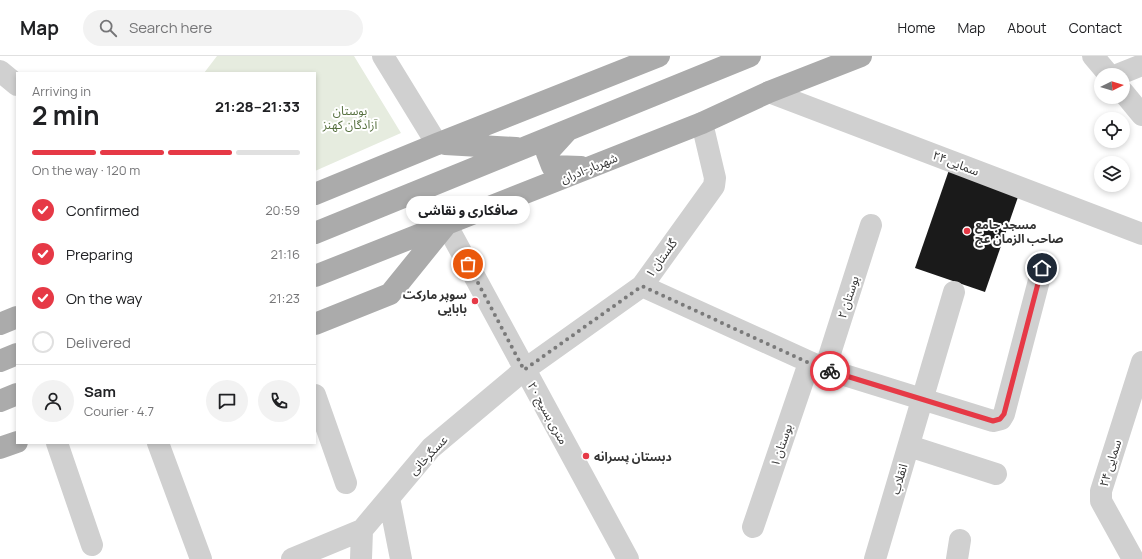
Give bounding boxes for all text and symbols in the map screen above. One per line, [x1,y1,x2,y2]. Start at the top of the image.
search box [83,10,363,46]
text: Map [20,15,59,41]
icon: search [97,17,119,39]
text: Search here [129,17,212,38]
text: Home [898,18,935,37]
text: Map [957,18,985,37]
text: About [1007,18,1047,37]
text: Contact [1069,18,1122,37]
north arrow [1094,68,1130,104]
map controls [1094,68,1130,192]
text: Arriving in [32,82,91,100]
text: 21:28–21:33 [215,96,300,117]
text: 2 min [32,97,100,133]
park label: بوستان آزادگان کهنز [322,102,378,133]
button: locate [1094,112,1130,148]
street label: سمایی ۲۴ [930,146,982,180]
street label: شهریار-ادران [558,149,620,187]
button: layers [1094,156,1130,192]
text: On the way · 120 m [32,161,140,179]
callout: صافکاری و نقاشی [406,196,530,224]
icon: check [32,199,54,221]
text: Confirmed [66,200,139,221]
text: 20:59 [265,201,300,219]
text: صافکاری و نقاشی [418,201,518,219]
place label: مسجد جامع صاحب الزمان عج [975,216,1064,248]
marker: مسجد جامع صاحب الزمان عج [962,226,972,236]
street label: گلستان ۱ [641,234,681,281]
icon: check [32,243,54,265]
text: Preparing [66,244,133,265]
text: 21:16 [270,245,300,263]
pin [451,247,485,281]
pin [1025,251,1059,285]
icon: bag [457,253,479,275]
icon: home [1031,257,1053,279]
street label: بوستان ۲ [833,274,863,320]
place label: سوپر مارکت بابایی [403,286,467,317]
icon: check [32,287,54,309]
text: On the way [66,288,142,309]
text: 21:23 [269,289,300,307]
marker: سوپر مارکت بابایی [470,296,480,306]
text: Delivered [66,332,131,353]
courier [810,351,850,391]
icon: bike [819,360,841,382]
street label: ۲۰ متری بسیج [523,379,572,448]
button: person [32,380,74,422]
button: chat [206,380,248,422]
button: phone [258,380,300,422]
text: Sam [84,381,116,402]
text: Courier · 4.7 [84,402,154,420]
street label: بوستان ۱ [766,422,796,468]
street label: عسگرخانی [405,431,451,479]
street label: سمایی ۲۴ [1095,437,1125,489]
place label: دبستان پسرانه [594,448,672,465]
marker: دبستان پسرانه [581,451,591,461]
street label: انقلاب [887,462,911,496]

